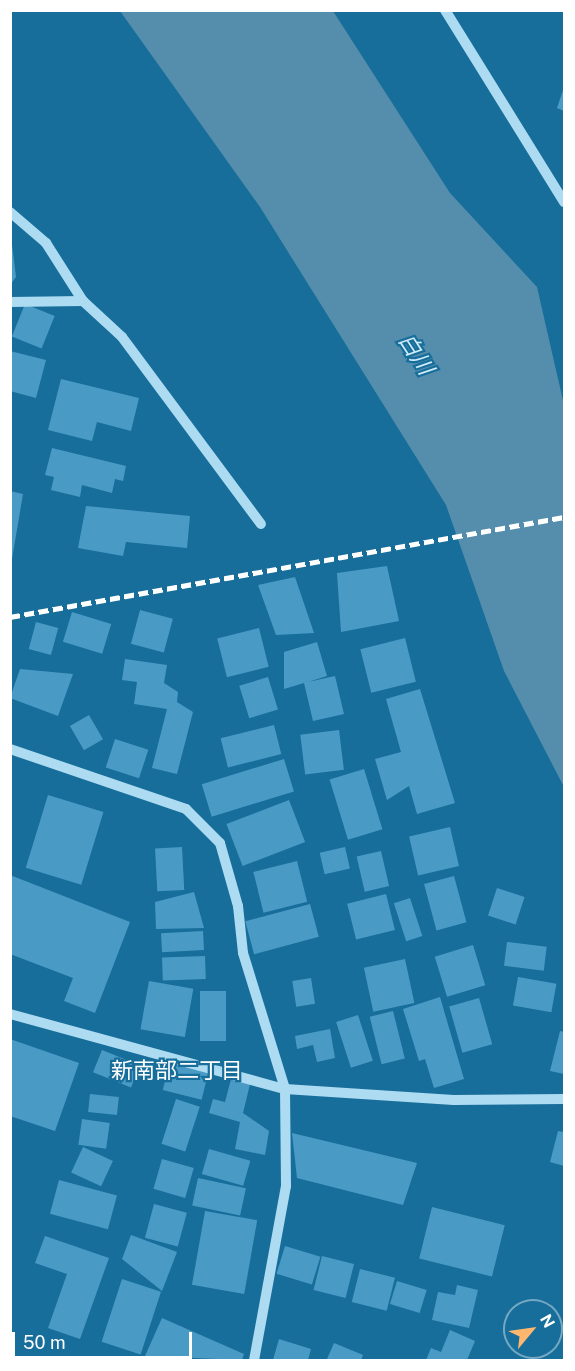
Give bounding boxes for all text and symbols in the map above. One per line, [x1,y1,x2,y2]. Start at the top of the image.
water label: 白川 [393,328,439,380]
district label: 新南部二丁目 [111,1058,243,1084]
north arrow [503,1299,563,1359]
text: N [536,1311,559,1331]
scale bar [15,1320,195,1358]
text: 50 m [23,1332,66,1353]

